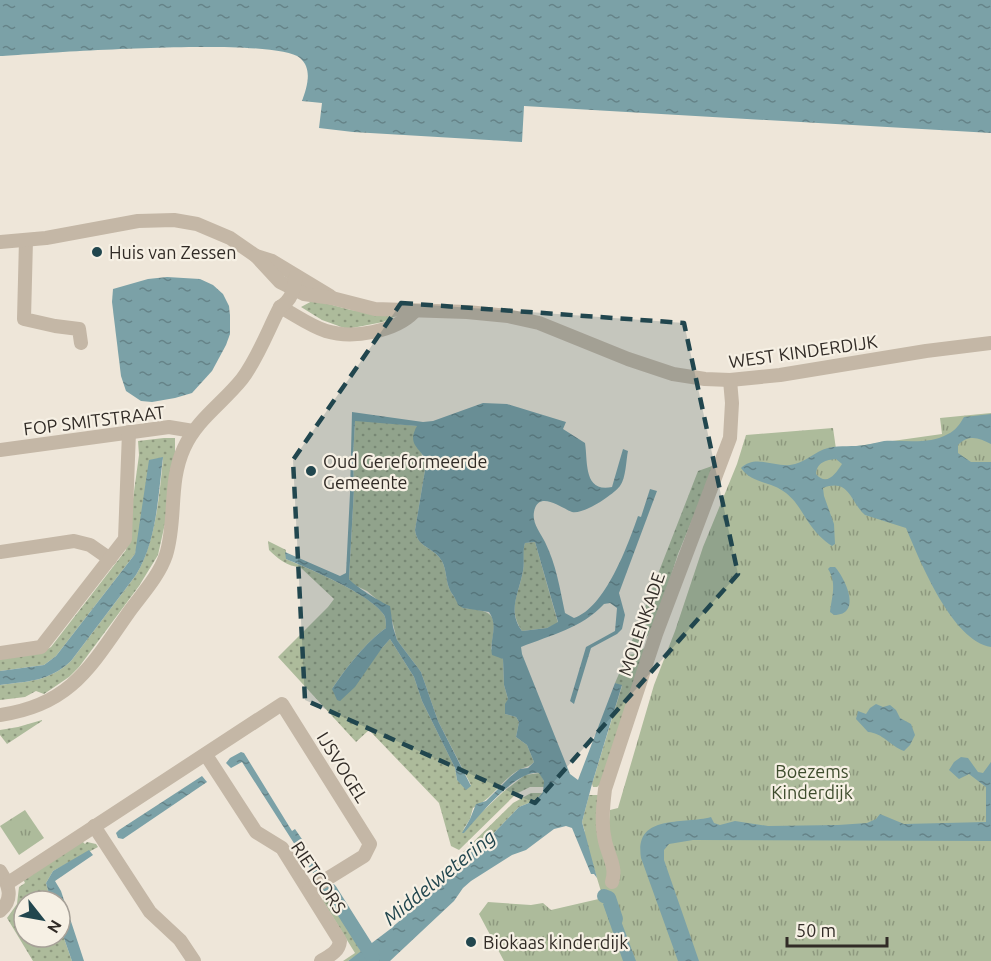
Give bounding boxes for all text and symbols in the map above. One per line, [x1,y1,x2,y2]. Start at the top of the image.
place label: Huis van Zessen [109,242,237,262]
marker: Huis van Zessen [90,245,104,259]
street label: WEST KINDERDIJK [727,331,879,371]
street label: FOP SMITSTRAAT [22,401,166,439]
place label: Oud Gereformeerde Gemeente [323,451,487,492]
marker: Oud Gereformeerde Gemeente [304,464,318,478]
street label: MOLENKADE [614,570,668,678]
street label: IJSVOGEL [314,728,372,806]
park label: Boezems Kinderdijk [771,761,853,802]
water label: Middelwetering [378,825,500,929]
street label: RIETGORS [288,837,350,917]
north arrow [12,889,72,949]
scale bar [787,910,888,948]
text: N [44,917,66,936]
text: 50 m [796,920,836,940]
place label: Biokaas kinderdijk [483,932,628,952]
marker: Biokaas kinderdijk [464,935,478,949]

